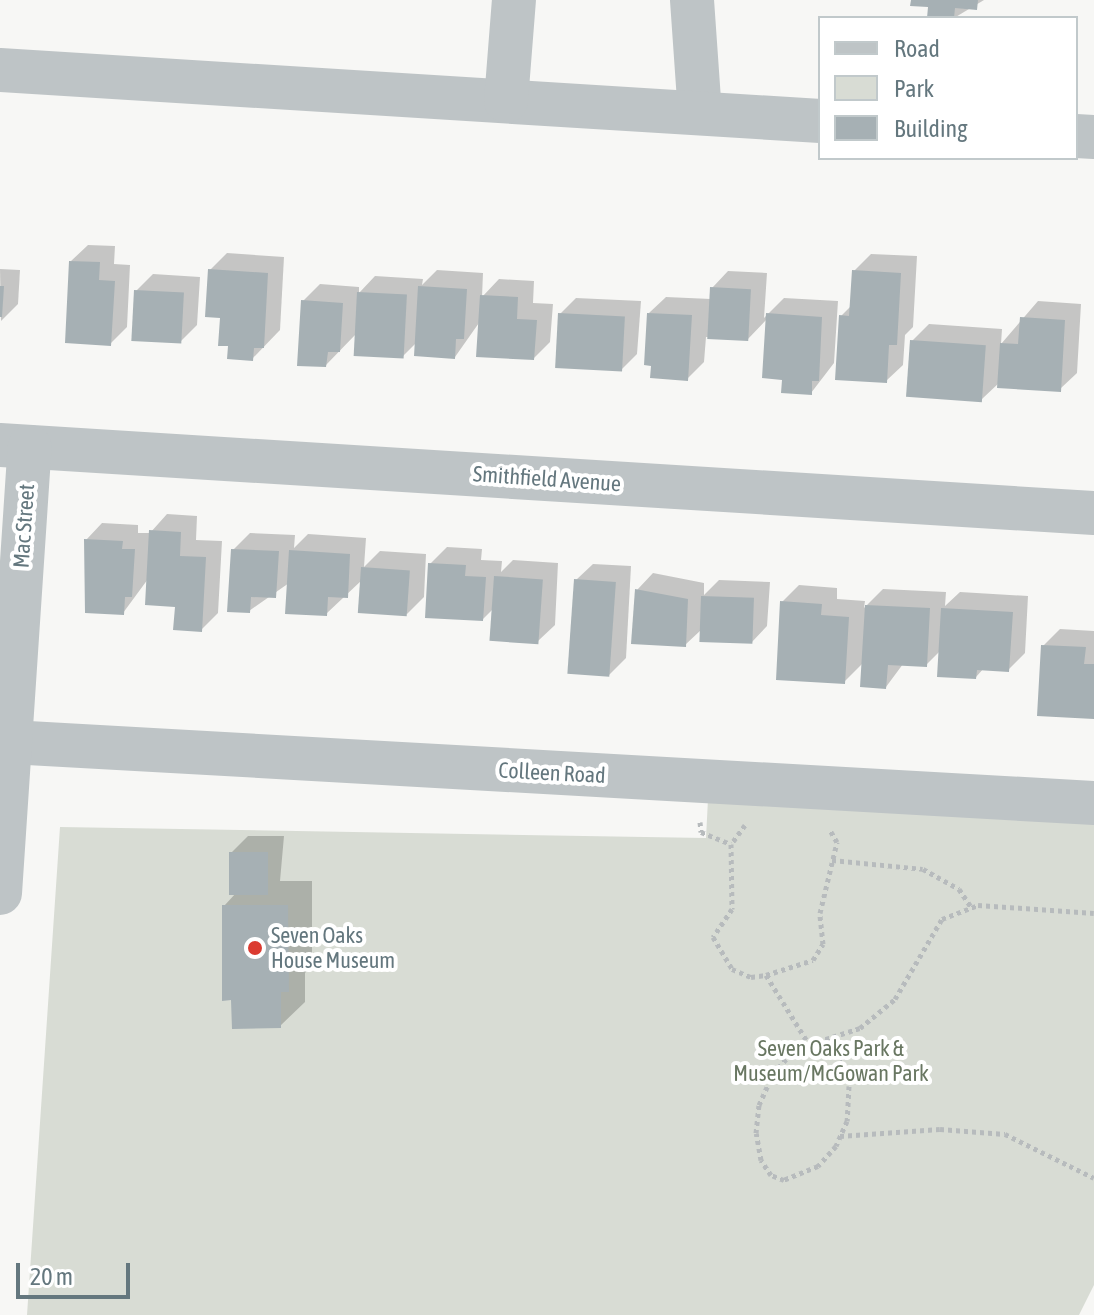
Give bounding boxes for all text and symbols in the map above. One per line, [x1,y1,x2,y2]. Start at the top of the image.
legend [818,16,1078,160]
text: Road [894,35,940,62]
text: Park [894,75,934,102]
text: Building [894,115,967,142]
street label: Smithfield Avenue [472,461,622,497]
street label: Mac Street [8,483,40,569]
street label: Colleen Road [498,757,606,789]
place label: Seven Oaks House Museum [271,922,395,974]
marker: Seven Oaks House Museum [246,939,264,957]
park label: Seven Oaks Park & Museum/McGowan Park [733,1035,929,1086]
scale bar [20,1247,134,1297]
text: 20 m [30,1263,73,1290]

